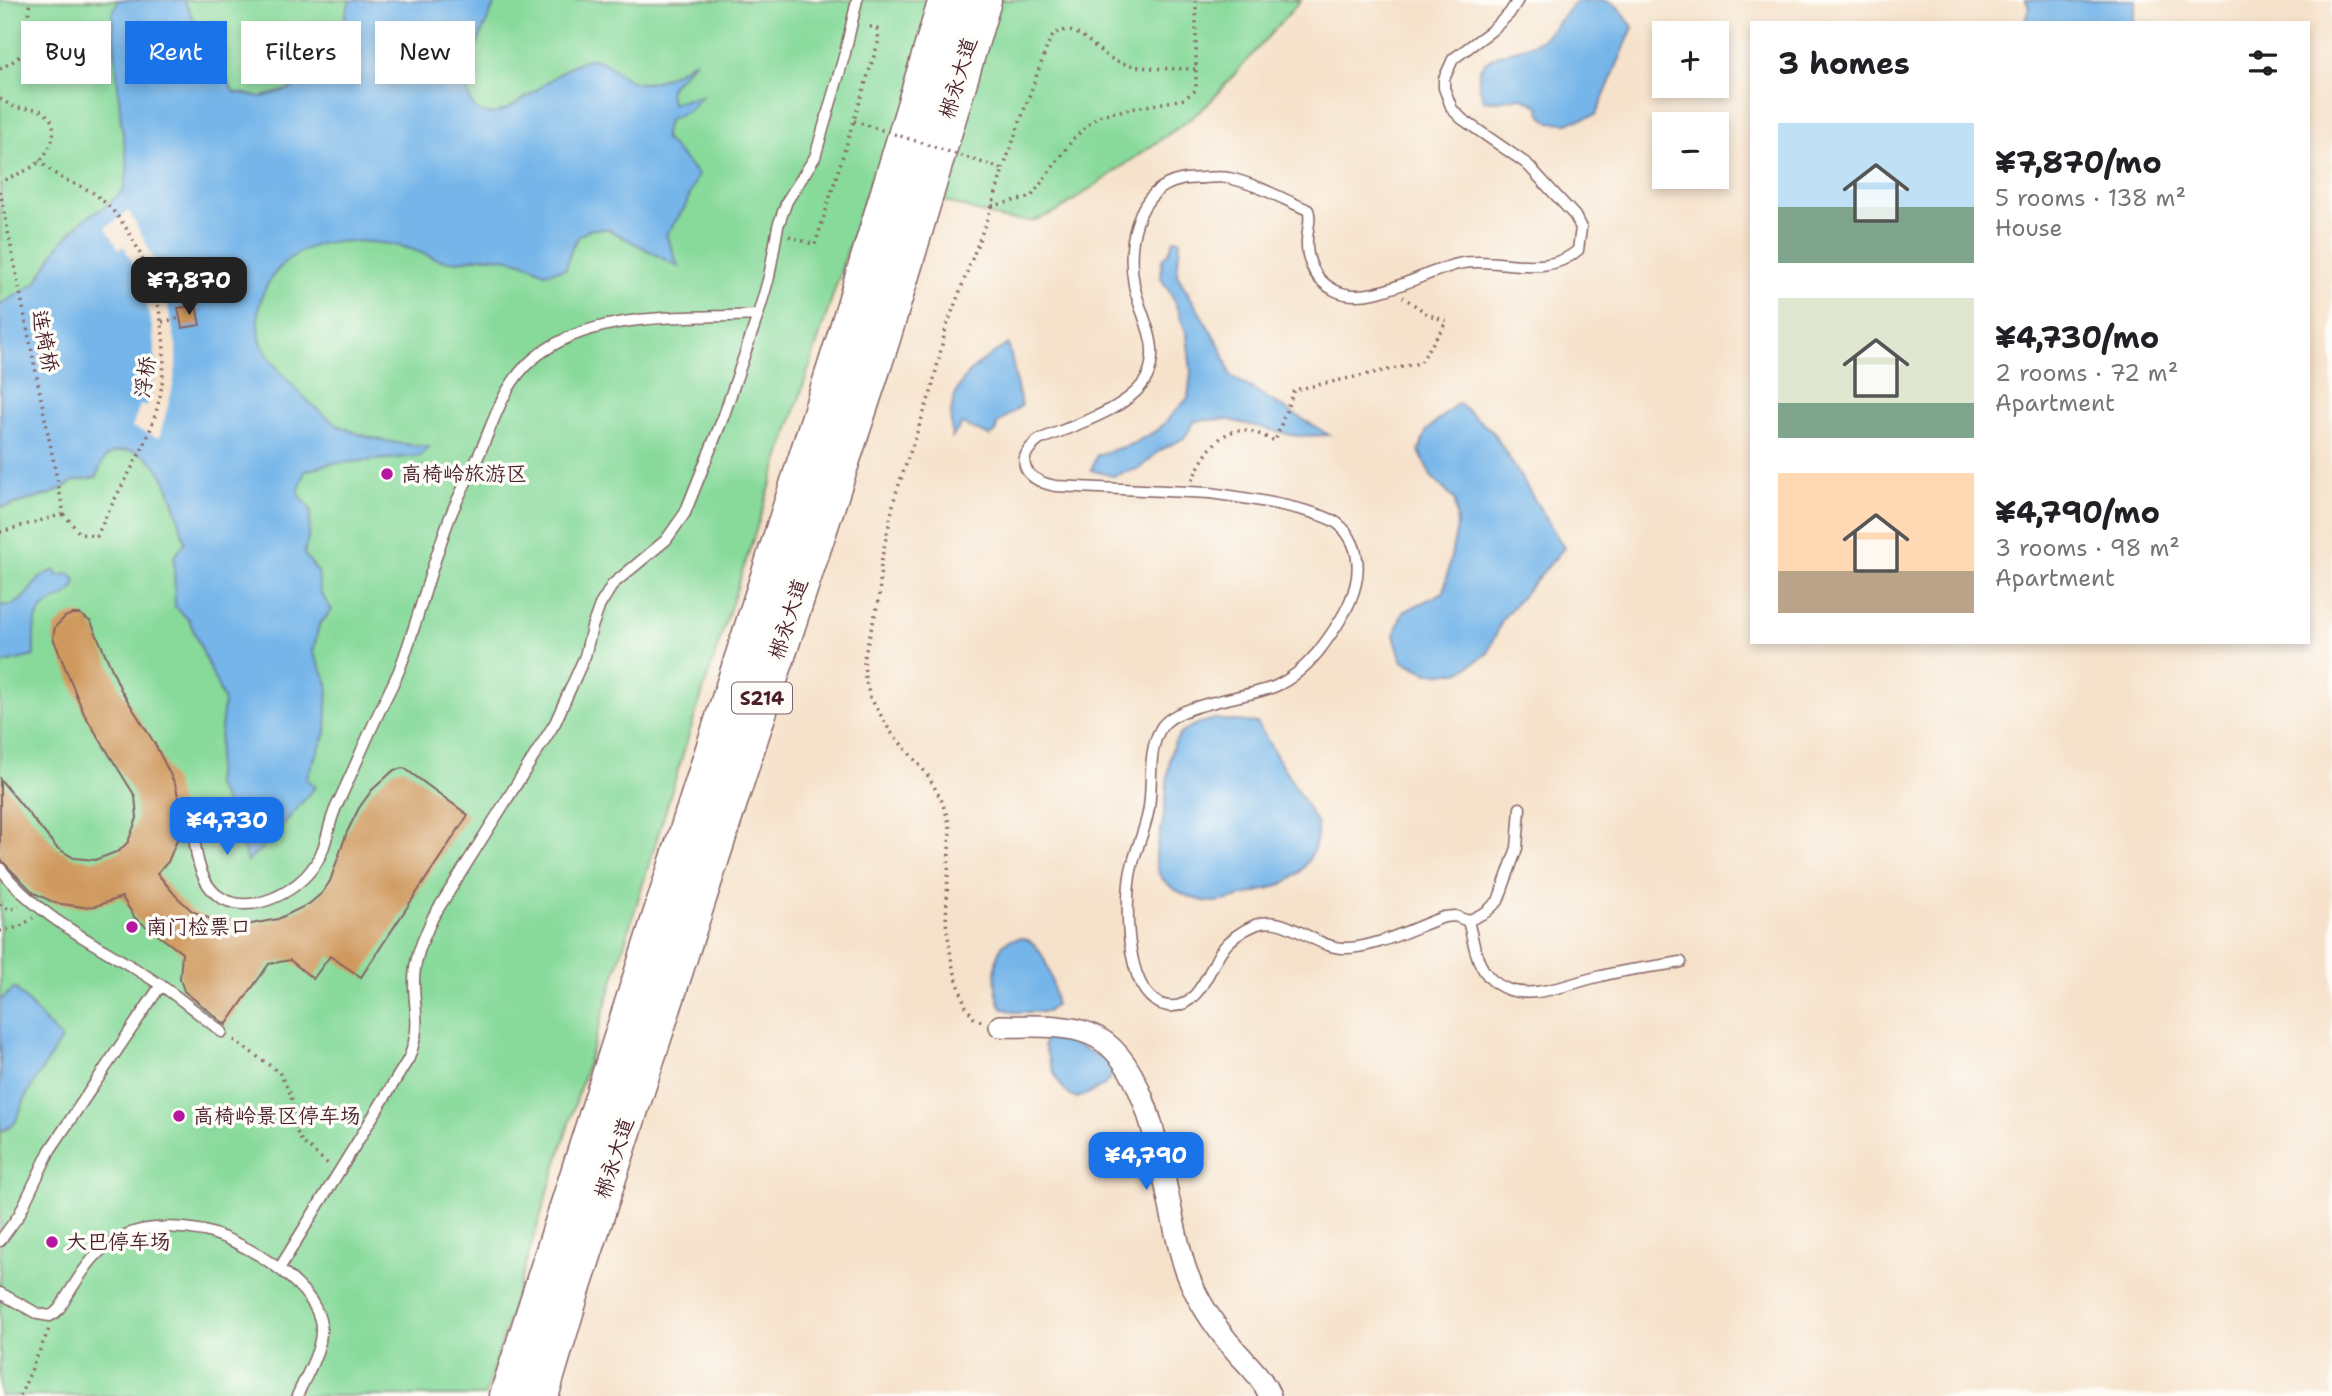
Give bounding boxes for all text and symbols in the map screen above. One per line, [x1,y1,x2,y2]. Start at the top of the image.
chip: Buy [21,21,111,84]
chip: Rent [125,21,227,84]
chip: Filters [241,21,361,84]
chip: New [375,21,475,84]
map controls [1652,21,1729,189]
button: + [1652,21,1729,98]
street label: 郴永大道 [932,34,984,122]
text: 3 homes [1778,43,1910,84]
icon: filters [2244,44,2282,82]
button: − [1652,112,1729,189]
text: ¥7,870/mo [1995,142,2162,183]
icon: home [1834,151,1918,235]
text: 5 rooms · 138 m² [1995,183,2186,213]
text: House [1995,213,2063,243]
pin: ¥7,870 [132,258,246,317]
text: ¥7,870 [147,265,231,295]
street label: 连椅桥 [25,307,65,375]
text: ¥4,730/mo [1995,317,2159,358]
icon: home [1834,326,1918,410]
street label: 浮桥 [128,354,162,400]
text: 2 rooms · 72 m² [1995,358,2178,388]
text: Apartment [1995,388,2115,418]
place label: 高椅岭旅游区 [401,460,527,488]
marker: 高椅岭旅游区 [379,466,395,482]
text: ¥4,790/mo [1995,492,2160,533]
icon: home [1834,501,1918,585]
text: 3 rooms · 98 m² [1995,533,2180,563]
text: Apartment [1995,563,2115,593]
street label: 郴永大道 [762,575,814,663]
road number: S214 [732,682,792,713]
pin: ¥4,730 [170,798,284,857]
text: ¥4,730 [186,805,268,835]
place label: 南门检票口 [146,913,251,941]
marker: 南门检票口 [124,919,140,935]
place label: 高椅岭景区停车场 [193,1102,361,1130]
marker: 高椅岭景区停车场 [171,1108,187,1124]
street label: 郴永大道 [588,1114,640,1202]
pin: ¥4,790 [1089,1132,1203,1192]
text: ¥4,790 [1105,1140,1187,1170]
place label: 大巴停车场 [66,1228,171,1256]
marker: 大巴停车场 [44,1234,60,1250]

